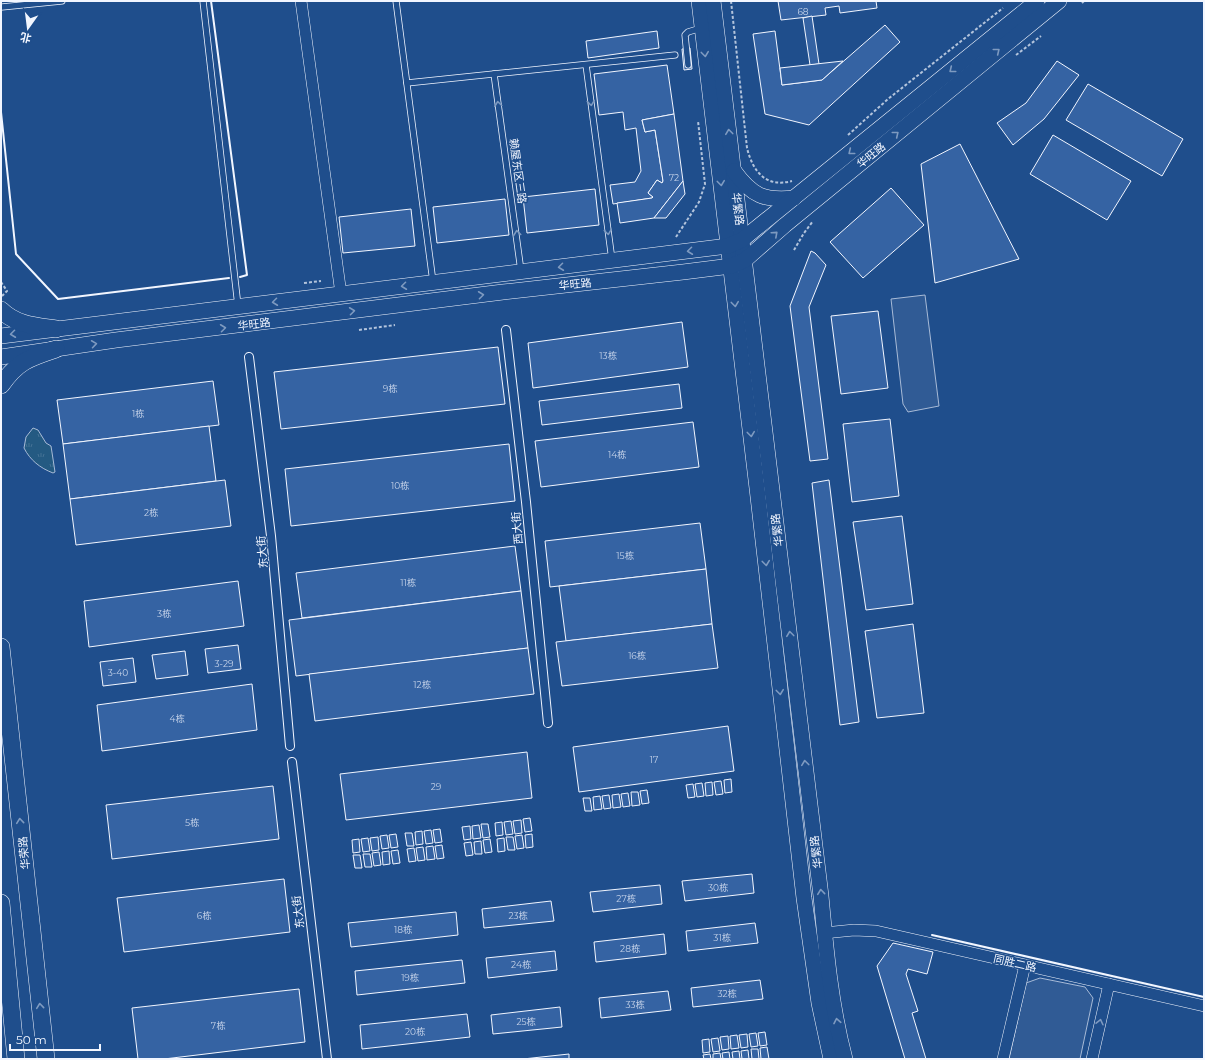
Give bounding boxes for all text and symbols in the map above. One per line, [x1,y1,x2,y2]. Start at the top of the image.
house number: 68 [797,6,809,17]
north arrow [8,8,48,48]
text: 北 [19,30,33,46]
one-way arrow [992,49,1000,56]
one-way arrow [700,51,709,57]
one-way arrow [950,65,957,72]
one-way arrow [586,100,595,106]
one-way arrow [494,101,503,107]
one-way arrow [725,128,734,135]
one-way arrow [892,131,899,138]
street label: 赖屋东区三路 [506,137,530,205]
street label: 华旺路 [854,139,888,171]
one-way arrow [849,147,856,154]
house number: 72 [669,172,679,183]
one-way arrow [716,180,725,186]
street label: 华繁路 [729,192,747,226]
one-way arrow [603,229,612,235]
one-way arrow [513,230,522,236]
one-way arrow [770,232,777,239]
one-way arrow [687,246,693,255]
one-way arrow [558,262,564,271]
street label: 华旺路 [558,275,592,293]
one-way arrow [401,281,407,290]
one-way arrow [478,291,484,300]
one-way arrow [272,297,278,306]
one-way arrow [730,301,739,308]
one-way arrow [349,307,355,316]
street label: 华旺路 [237,315,271,333]
one-way arrow [220,323,226,332]
one-way arrow [9,329,16,338]
one-way arrow [91,340,97,349]
house number: 13栋 [599,350,617,361]
house number: 9栋 [383,383,397,394]
house number: 1栋 [132,408,144,419]
one-way arrow [746,431,755,437]
house number: 14栋 [608,449,626,460]
house number: 10栋 [391,480,409,491]
house number: 2栋 [144,507,158,518]
street label: 西大街 [509,511,525,545]
street label: 华繁路 [768,513,786,547]
street label: 东大街 [254,535,270,569]
house number: 15栋 [616,550,634,561]
one-way arrow [761,560,770,566]
house number: 11栋 [400,577,416,588]
house number: 3栋 [157,608,171,619]
one-way arrow [786,631,795,637]
house number: 16栋 [628,650,646,661]
house number: 3-29 [215,658,234,669]
house number: 3-40 [108,667,128,678]
house number: 12栋 [413,679,431,690]
one-way arrow [776,689,785,695]
house number: 4栋 [170,713,184,724]
house number: 17 [650,754,658,765]
one-way arrow [801,760,810,766]
house number: 29 [431,781,442,792]
house number: 5栋 [185,817,199,828]
one-way arrow [16,818,25,824]
street label: 华繁路 [807,835,825,869]
street label: 华荣路 [15,836,33,870]
house number: 30栋 [708,882,728,893]
one-way arrow [816,889,825,895]
house number: 27栋 [616,893,636,904]
street label: 东大街 [289,895,307,929]
house number: 6栋 [197,910,211,921]
house number: 23栋 [508,910,528,921]
house number: 18栋 [394,924,412,935]
house number: 31栋 [713,932,731,943]
house number: 28栋 [620,943,640,954]
street label: 同胜二路 [992,951,1038,975]
house number: 24栋 [511,959,531,970]
house number: 19栋 [401,972,419,983]
house number: 32栋 [717,988,737,999]
house number: 33栋 [625,999,645,1010]
one-way arrow [36,1003,45,1009]
house number: 25栋 [516,1016,536,1027]
one-way arrow [833,1018,842,1024]
one-way arrow [1096,1018,1104,1025]
house number: 7栋 [211,1020,225,1031]
scale bar [10,1026,100,1052]
house number: 20栋 [405,1026,425,1037]
text: 50 m [16,1032,47,1047]

